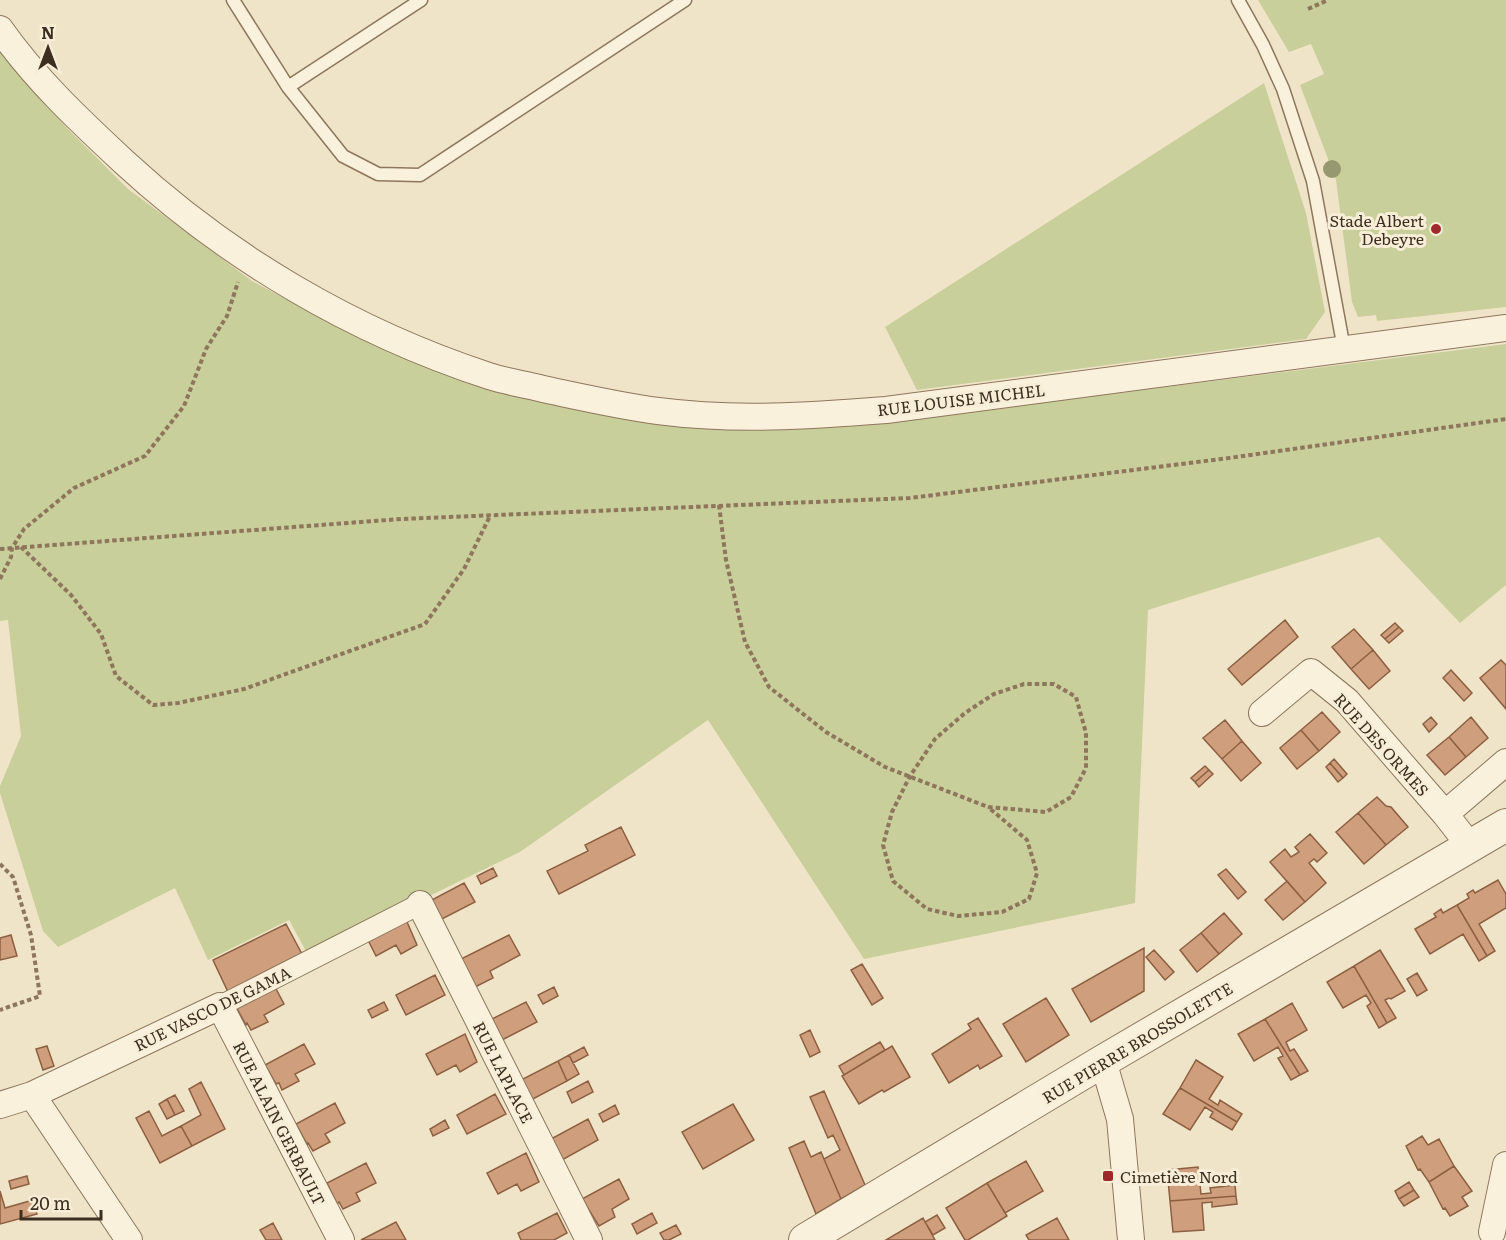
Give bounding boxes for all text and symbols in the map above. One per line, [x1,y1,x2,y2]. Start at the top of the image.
north arrow [18,18,78,78]
text: N [41,20,55,44]
place label: Stade Albert Debeyre [1330,208,1425,250]
marker: Stade Albert Debeyre [1429,222,1443,236]
street label: RUE LOUISE MICHEL [876,377,1046,421]
street label: RUE DES ORMES [1329,687,1435,801]
street label: RUE VASCO DE GAMA [130,959,295,1056]
street label: RUE PIERRE BROSSOLETTE [1037,975,1237,1109]
street label: RUE LAPLACE [468,1017,540,1127]
street label: RUE ALAIN GERBAULT [228,1037,332,1210]
place label: Cimetière Nord [1120,1164,1238,1188]
marker: Cimetière Nord [1101,1169,1115,1183]
scale bar [21,1183,100,1221]
text: 20 m [30,1189,71,1216]

